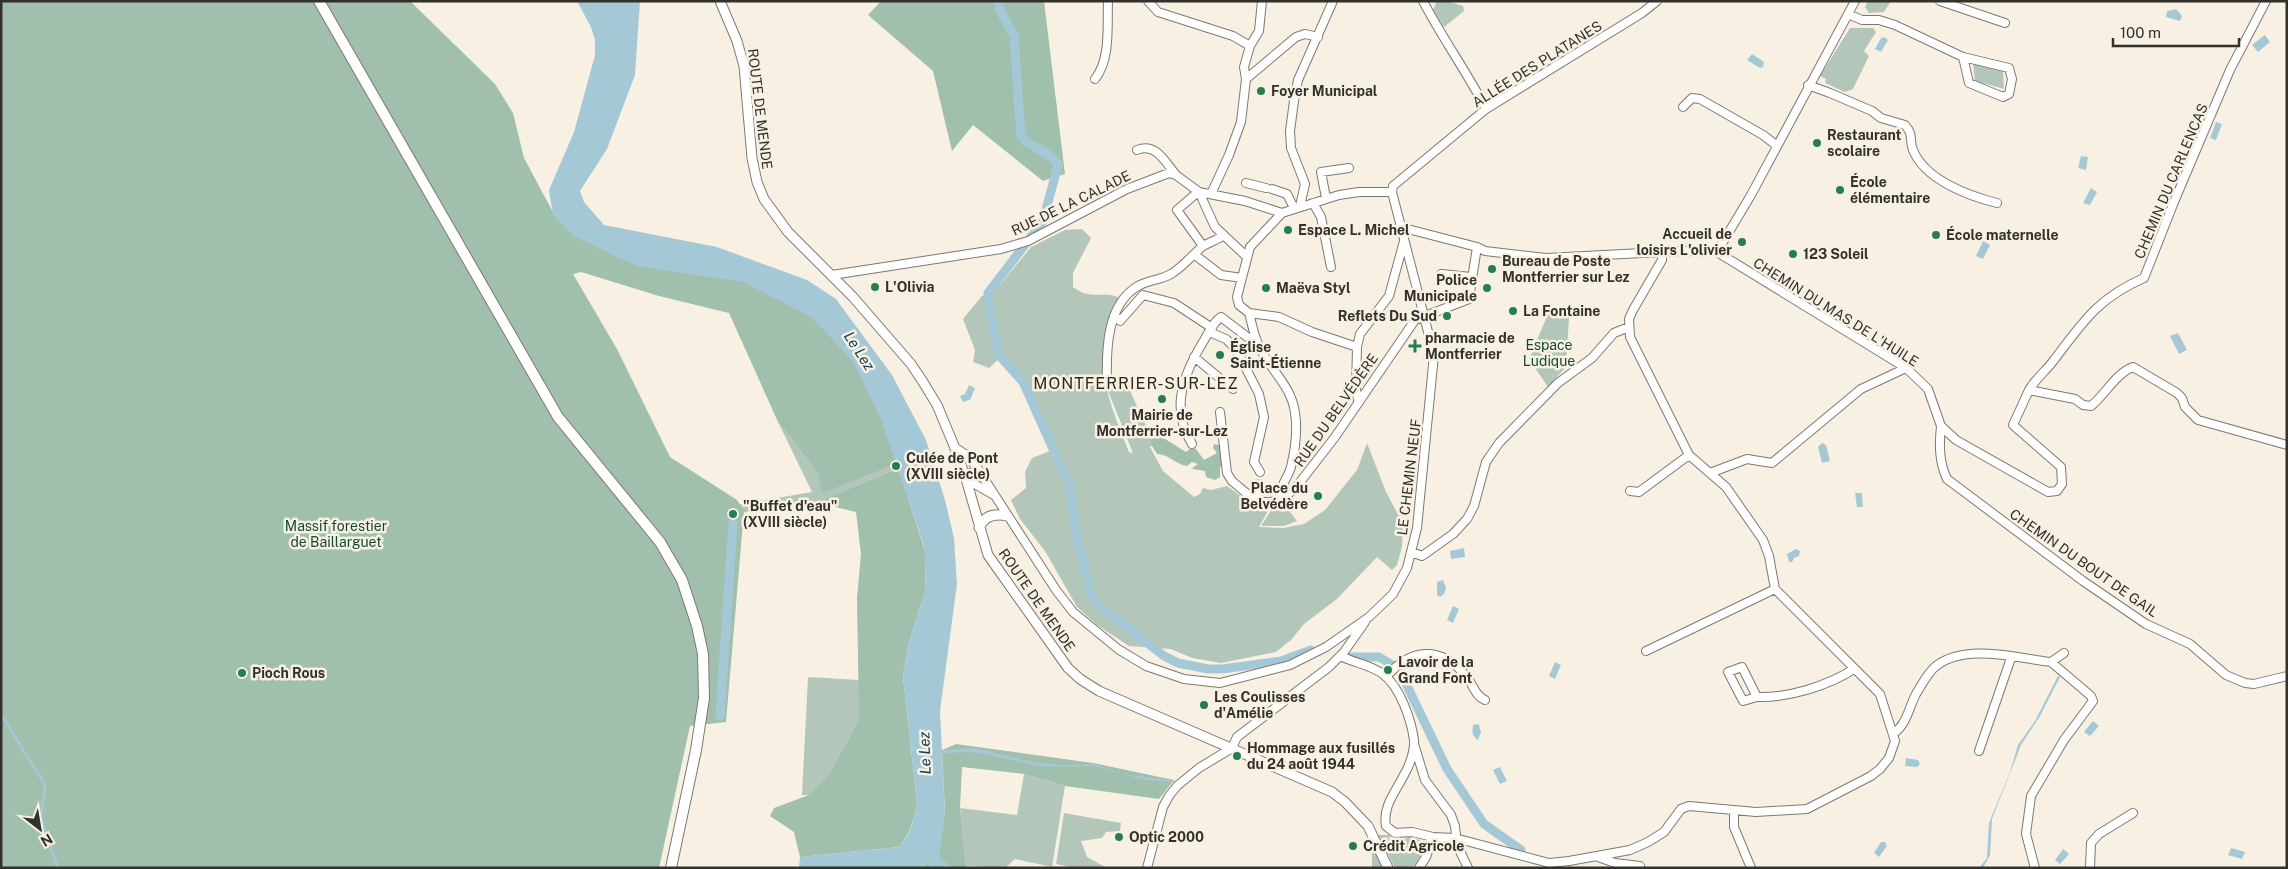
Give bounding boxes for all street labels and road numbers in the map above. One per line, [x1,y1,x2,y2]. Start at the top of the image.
street label: ALLÉE DES PLATANES [1469,17,1605,110]
street label: ROUTE DE MENDE [745,48,775,170]
street label: CHEMIN DU CARLENCAS [2131,101,2211,261]
street label: RUE DE LA CALADE [1009,167,1133,239]
street label: CHEMIN DU MAS DE L'HUILE [1750,254,1922,370]
street label: RUE DU BELVÉDÈRE [1290,350,1381,470]
street label: LE CHEMIN NEUF [1394,418,1424,536]
street label: CHEMIN DU BOUT DE GAIL [2007,506,2161,620]
street label: ROUTE DE MENDE [996,546,1078,654]

